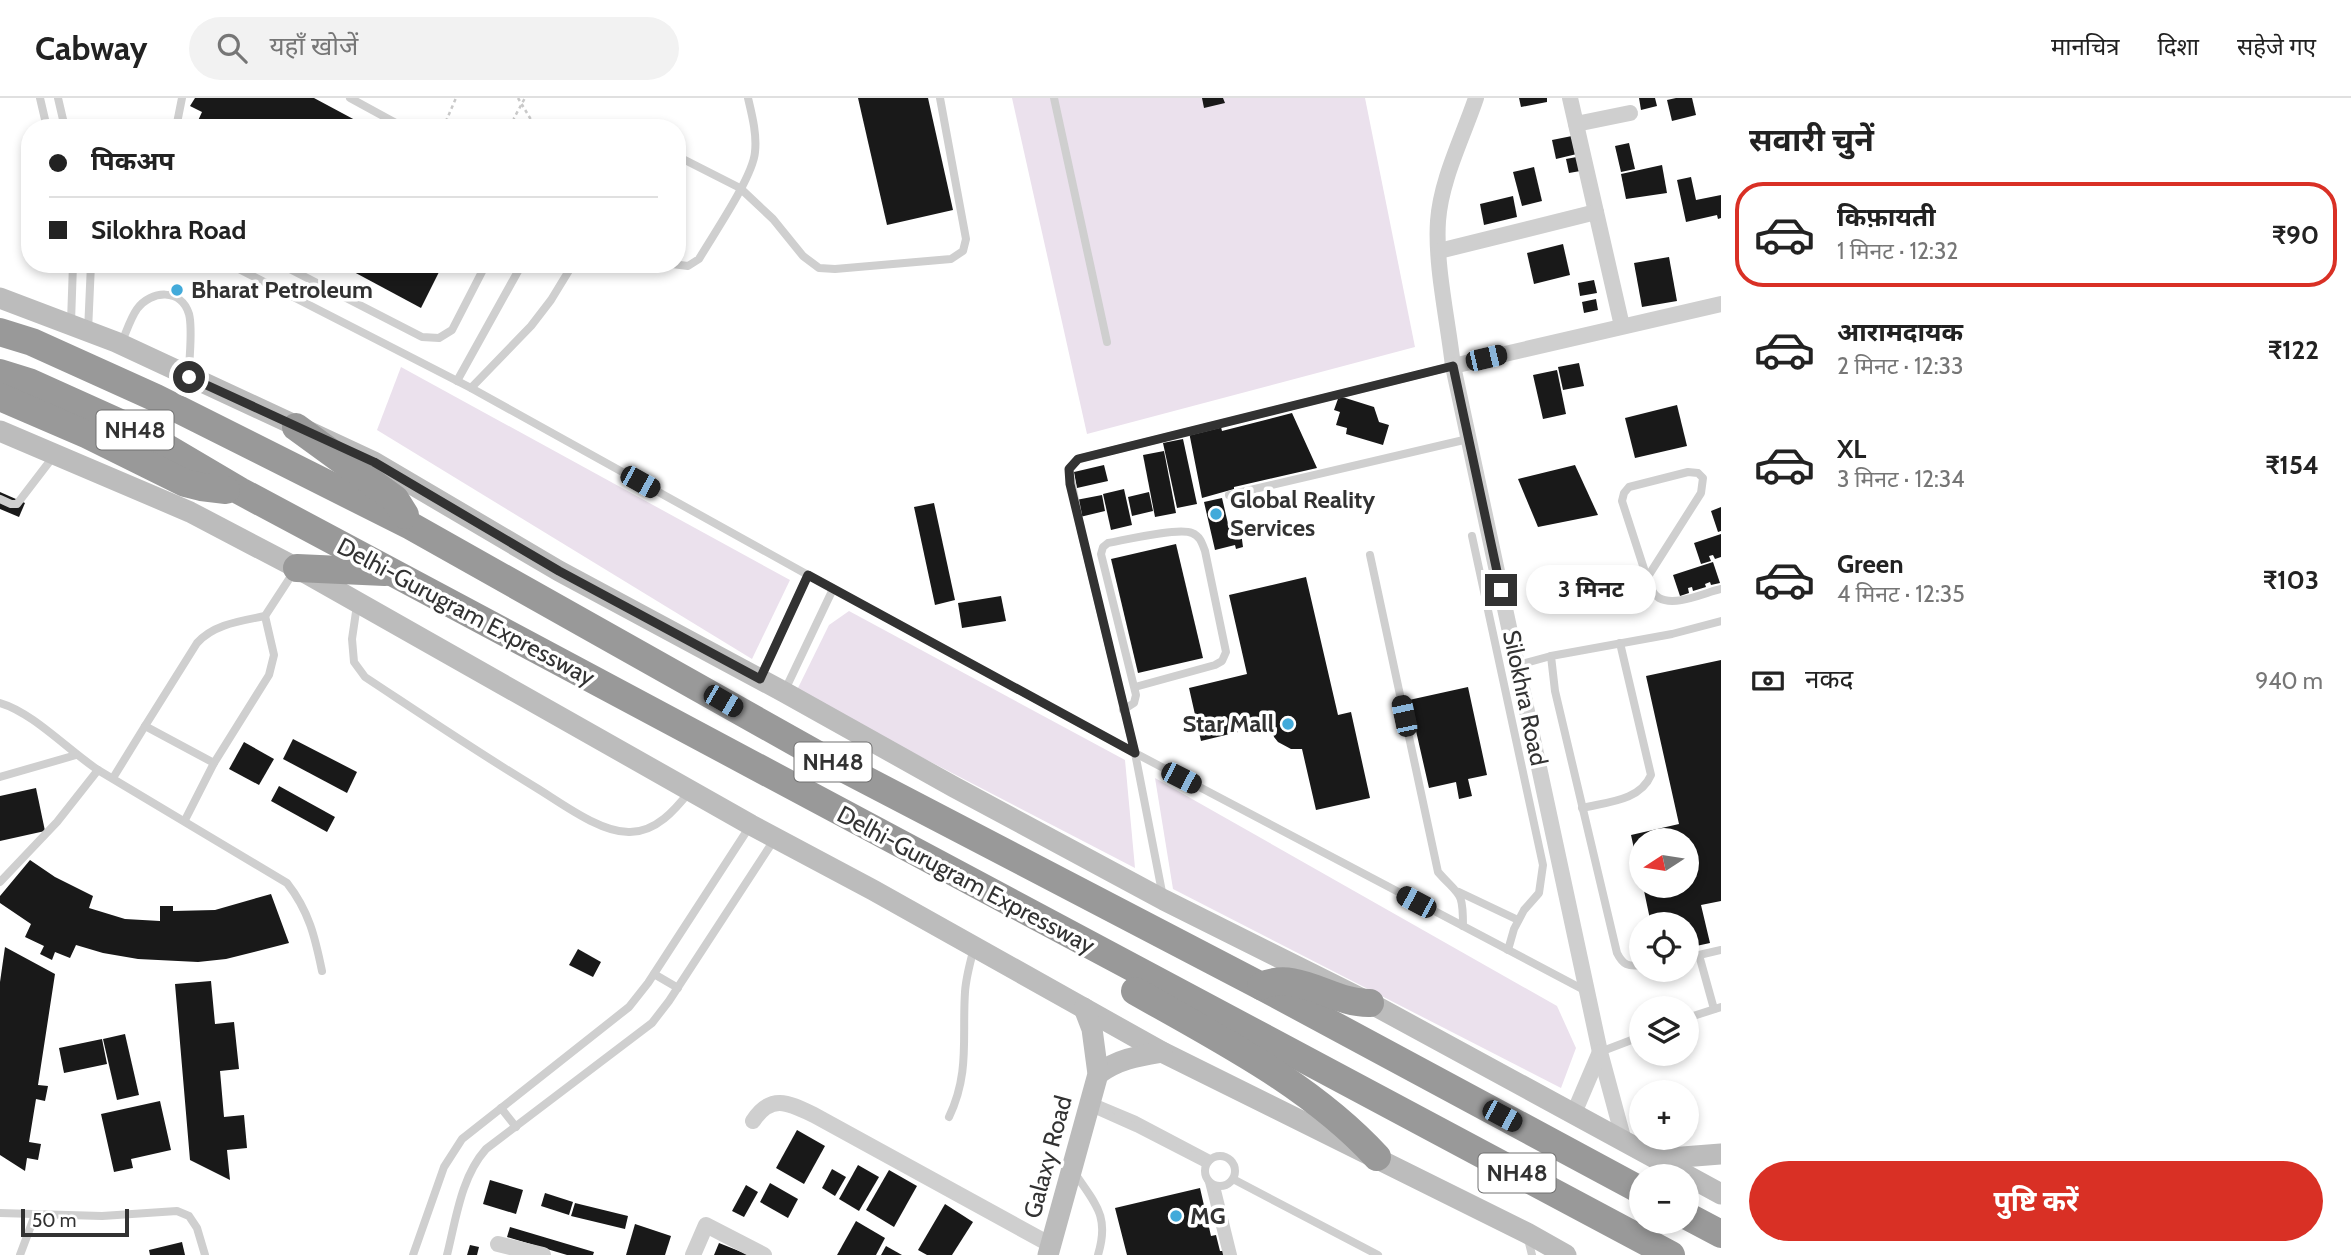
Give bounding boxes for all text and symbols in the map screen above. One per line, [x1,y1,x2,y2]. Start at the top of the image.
search box [189,17,679,80]
text: Cabway [35,28,147,68]
icon: search [213,29,251,67]
text: यहाँ खोजें [269,30,358,62]
text: मानचित्र [2051,32,2120,61]
text: दिशा [2158,32,2199,61]
text: सहेजे गए [2237,32,2316,61]
text: सवारी चुनें [1749,120,1874,159]
text: पिकअप [91,145,174,177]
text: किफ़ायती [1837,201,1936,233]
icon: car [1753,203,1816,266]
text: Silokhra Road [91,214,246,246]
text: ₹90 [2272,219,2319,251]
text: 1 मिनट · 12:32 [1837,237,1958,265]
place label: Bharat Petroleum [191,275,373,304]
marker: Bharat Petroleum [169,282,185,298]
text: आरामदायक [1837,316,1963,348]
icon: car [1753,318,1816,381]
text: ₹122 [2268,334,2319,366]
car [1464,343,1509,373]
text: 2 मिनट · 12:33 [1837,352,1963,380]
route start [173,361,205,393]
road number: NH48 [96,410,174,450]
icon: car [1753,433,1816,496]
text: XL [1837,433,1866,465]
text: ₹154 [2265,449,2319,481]
car [617,463,664,501]
text: 3 मिनट · 12:34 [1837,465,1965,493]
place label: Global Reality Services [1230,485,1375,542]
marker: Global Reality Services [1208,506,1224,522]
street label: Delhi-Gurugram Expressway [333,531,600,692]
icon: car [1753,548,1816,611]
text: Green [1837,548,1904,580]
text: ₹103 [2263,564,2319,596]
callout: 3 मिनट [1526,566,1655,614]
route end [1485,574,1517,606]
text: 3 मिनट [1558,575,1624,603]
text: 4 मिनट · 12:35 [1837,580,1965,608]
street label: Silokhra Road [1497,627,1554,768]
icon: cash [1749,662,1787,700]
text: नकद [1805,663,1853,695]
text: 940 m [2255,667,2323,695]
car [700,681,747,721]
car [1390,693,1419,739]
place label: Star Mall [1182,709,1274,738]
marker: Star Mall [1280,716,1296,732]
road number: NH48 [794,742,872,782]
car [1158,759,1205,797]
street label: Delhi-Gurugram Expressway [833,799,1100,960]
north arrow [1629,828,1699,898]
map controls [1629,828,1699,1234]
car [1393,883,1440,921]
button: locate [1629,912,1699,982]
button: layers [1629,996,1699,1066]
button: + [1629,1080,1699,1150]
street label: Galaxy Road [1017,1092,1078,1221]
car [1479,1097,1526,1135]
road number: NH48 [1478,1154,1556,1192]
button: पुष्टि करें [1749,1161,2323,1241]
button: − [1629,1164,1699,1234]
place label: MG [1190,1201,1226,1230]
scale bar [21,1206,130,1238]
marker: MG [1168,1208,1184,1224]
text: 50 m [32,1209,76,1232]

